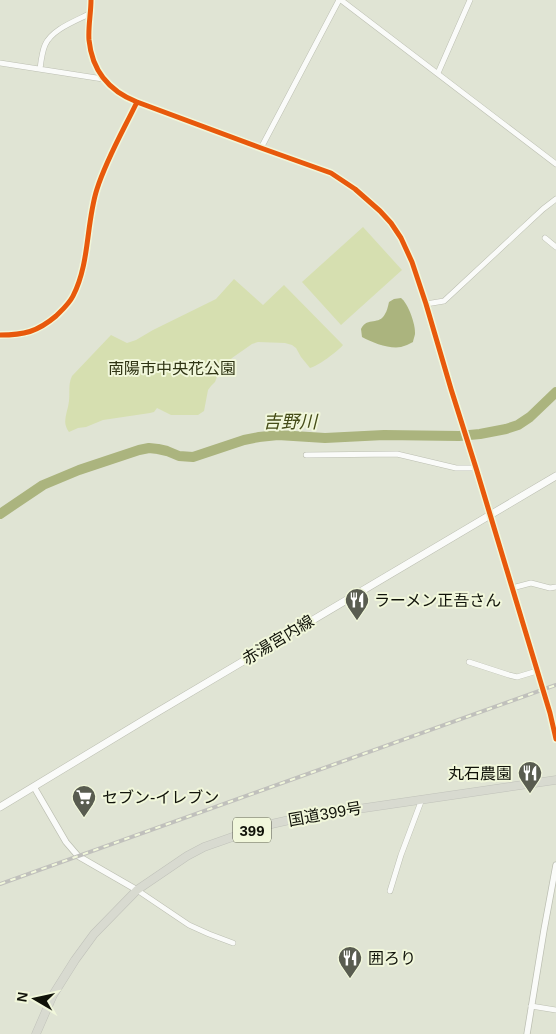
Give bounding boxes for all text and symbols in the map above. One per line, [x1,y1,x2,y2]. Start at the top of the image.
park label: 南陽市中央花公園 [108,360,236,377]
water label: 吉野川 [263,412,319,432]
restaurant icon: ラーメン正吾さん [344,587,370,621]
place label: ラーメン正吾さん [374,592,501,609]
street label: 赤湯宮内線 [239,612,317,668]
restaurant icon: 丸石農園 [517,760,543,794]
place label: 丸石農園 [448,765,512,782]
supermarket icon: セブン-イレブン [71,784,97,818]
place label: セブン-イレブン [102,789,219,806]
street label: 国道399号 [287,799,363,829]
road number: 399 [233,818,271,842]
restaurant icon: 囲ろり [337,945,363,979]
place label: 囲ろり [368,950,416,967]
north arrow [10,974,60,1024]
text: N [13,991,31,1003]

